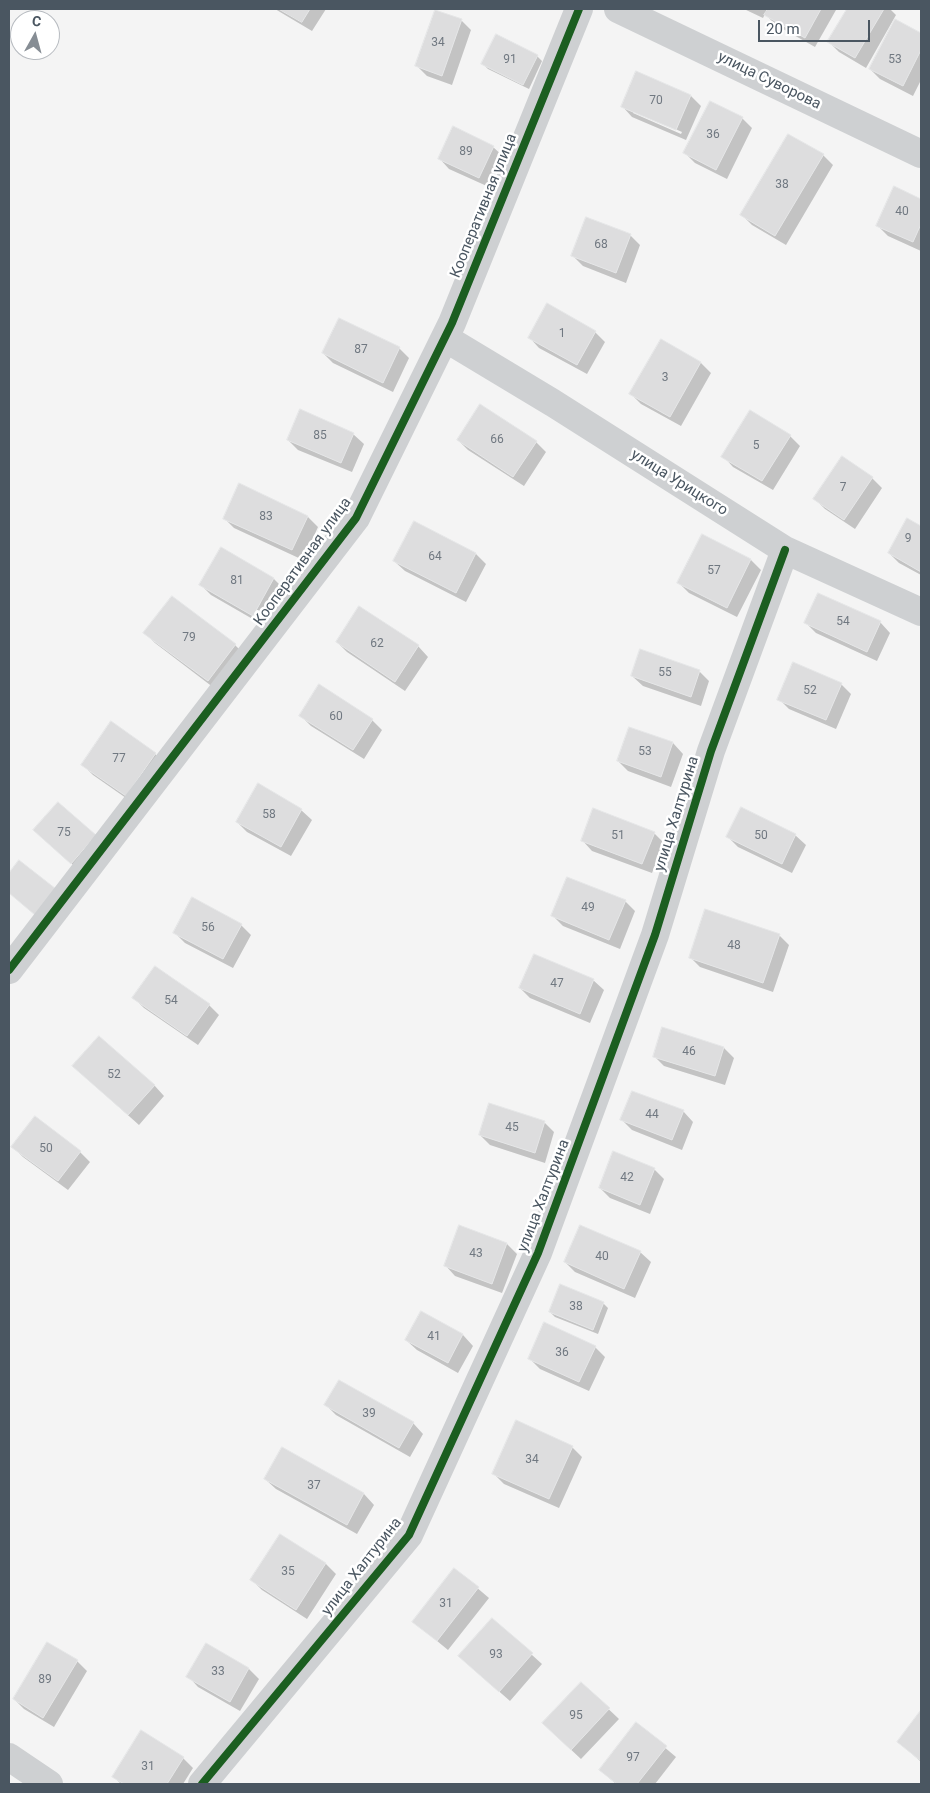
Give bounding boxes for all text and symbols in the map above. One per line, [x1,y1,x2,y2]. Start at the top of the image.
north arrow [10,10,60,60]
scale bar [760,10,872,42]
text: С [31,13,42,30]
text: 20 m [766,20,800,38]
house number: 34 [431,36,445,50]
street label: улица Суворова [714,48,824,114]
house number: 91 [503,53,517,67]
house number: 53 [888,53,902,67]
house number: 70 [649,94,663,108]
house number: 36 [706,128,720,142]
street label: Кооперативная улица [447,131,521,281]
house number: 89 [459,145,473,159]
house number: 38 [775,178,789,192]
house number: 40 [895,205,909,219]
house number: 68 [594,238,608,252]
house number: 1 [559,327,565,341]
house number: 87 [354,343,368,357]
house number: 3 [662,371,668,385]
house number: 85 [313,429,327,443]
house number: 66 [490,433,504,447]
house number: 5 [753,439,759,453]
street label: улица Урицкого [627,446,731,520]
house number: 7 [840,481,846,495]
street label: Кооперативная улица [250,494,356,630]
house number: 83 [259,510,273,524]
house number: 9 [905,532,911,546]
house number: 64 [428,550,442,564]
house number: 57 [707,564,721,578]
house number: 81 [230,574,244,588]
house number: 54 [836,615,850,629]
house number: 79 [182,631,196,645]
house number: 62 [370,637,384,651]
house number: 55 [658,666,672,680]
house number: 52 [803,684,817,698]
house number: 60 [329,710,343,724]
house number: 53 [638,745,652,759]
house number: 77 [112,752,126,766]
street label: улица Халтурина [651,754,703,874]
house number: 58 [262,808,276,822]
house number: 75 [57,826,71,840]
house number: 51 [611,829,625,843]
house number: 50 [754,829,768,843]
house number: 49 [581,901,595,915]
house number: 56 [201,921,215,935]
house number: 48 [727,939,741,953]
house number: 47 [550,977,564,991]
house number: 54 [164,994,178,1008]
house number: 46 [682,1045,696,1059]
house number: 52 [107,1068,121,1082]
house number: 44 [645,1108,659,1122]
house number: 45 [505,1121,519,1135]
street label: улица Халтурина [514,1137,574,1255]
house number: 50 [39,1142,53,1156]
house number: 42 [620,1171,634,1185]
house number: 43 [469,1247,483,1261]
house number: 40 [595,1250,609,1264]
house number: 38 [569,1300,583,1314]
house number: 41 [427,1330,441,1344]
house number: 36 [555,1346,569,1360]
house number: 39 [362,1407,376,1421]
house number: 34 [525,1453,539,1467]
house number: 37 [307,1479,321,1493]
street label: улица Халтурина [318,1514,406,1620]
house number: 35 [281,1565,295,1579]
house number: 31 [439,1597,453,1611]
house number: 93 [489,1648,503,1662]
house number: 33 [211,1665,225,1679]
house number: 89 [38,1673,52,1687]
house number: 95 [569,1709,583,1723]
house number: 97 [626,1751,640,1765]
house number: 31 [141,1760,155,1774]

